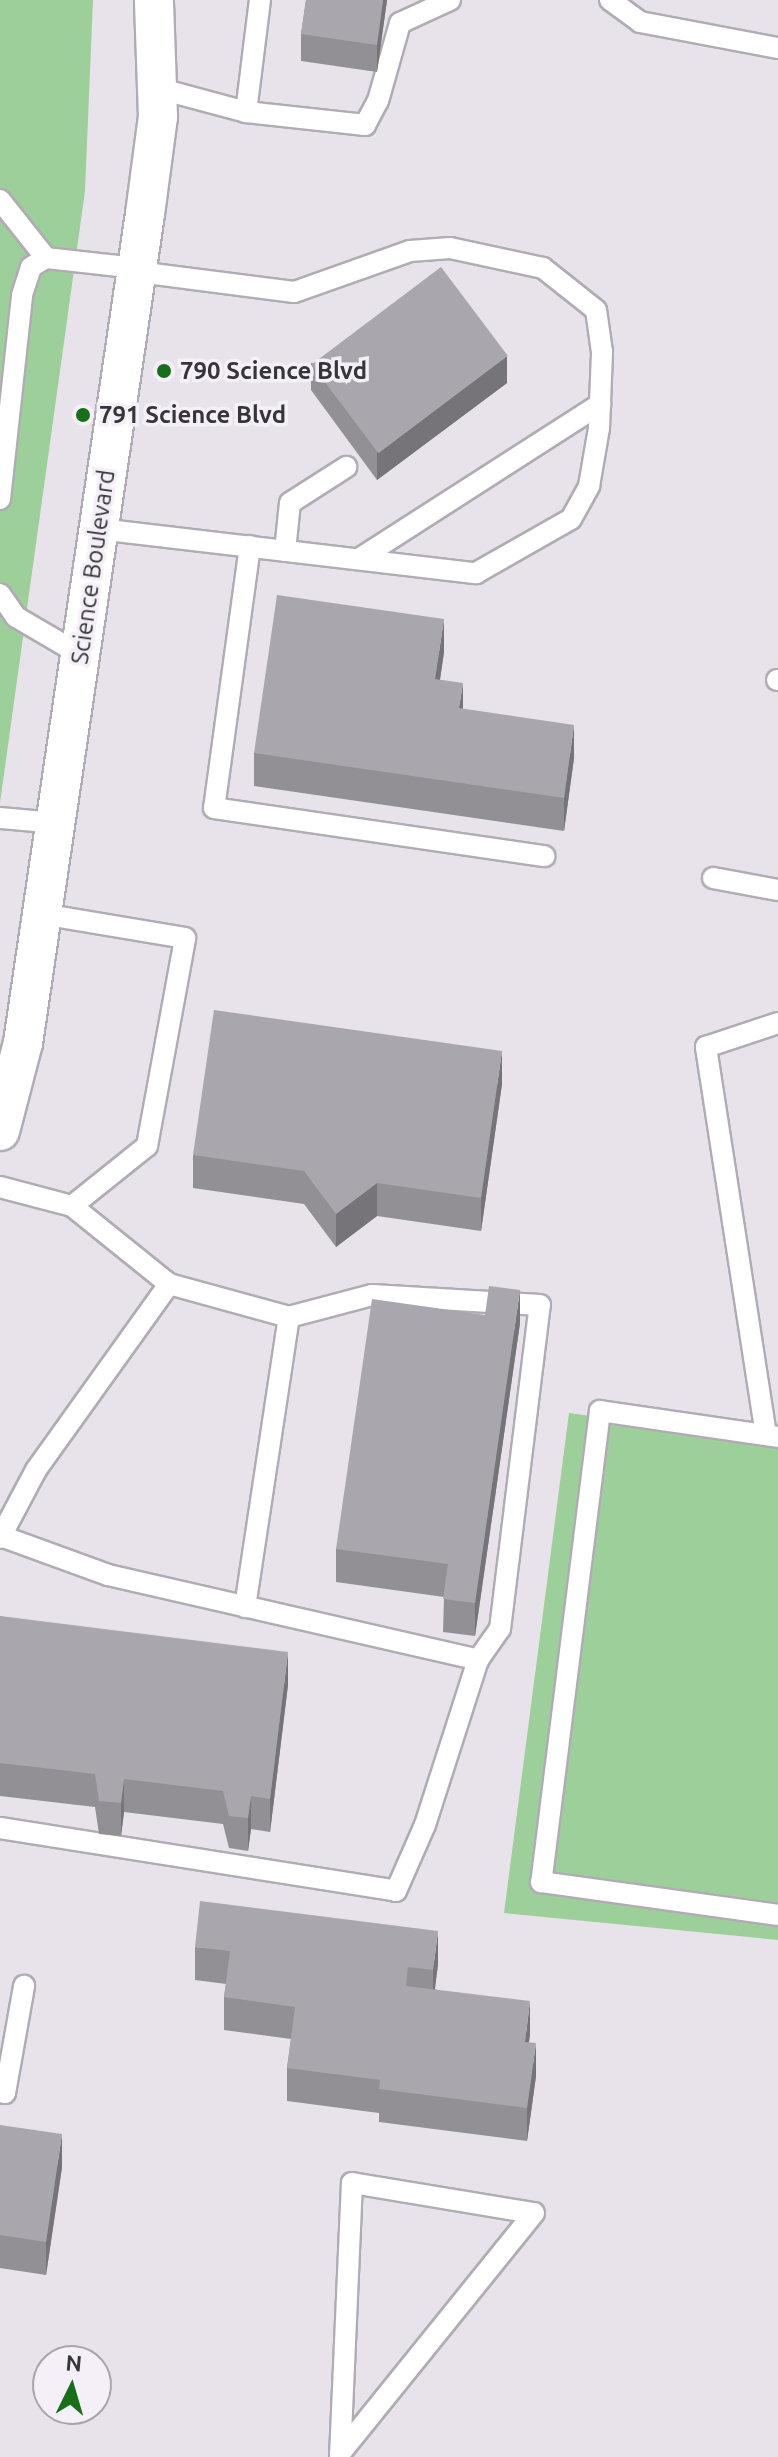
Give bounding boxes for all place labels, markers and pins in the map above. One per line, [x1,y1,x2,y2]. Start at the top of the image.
place label: 790 Science Blvd [180,357,367,385]
marker: 790 Science Blvd [155,362,173,380]
place label: 791 Science Blvd [99,401,286,429]
marker: 791 Science Blvd [74,406,92,424]

